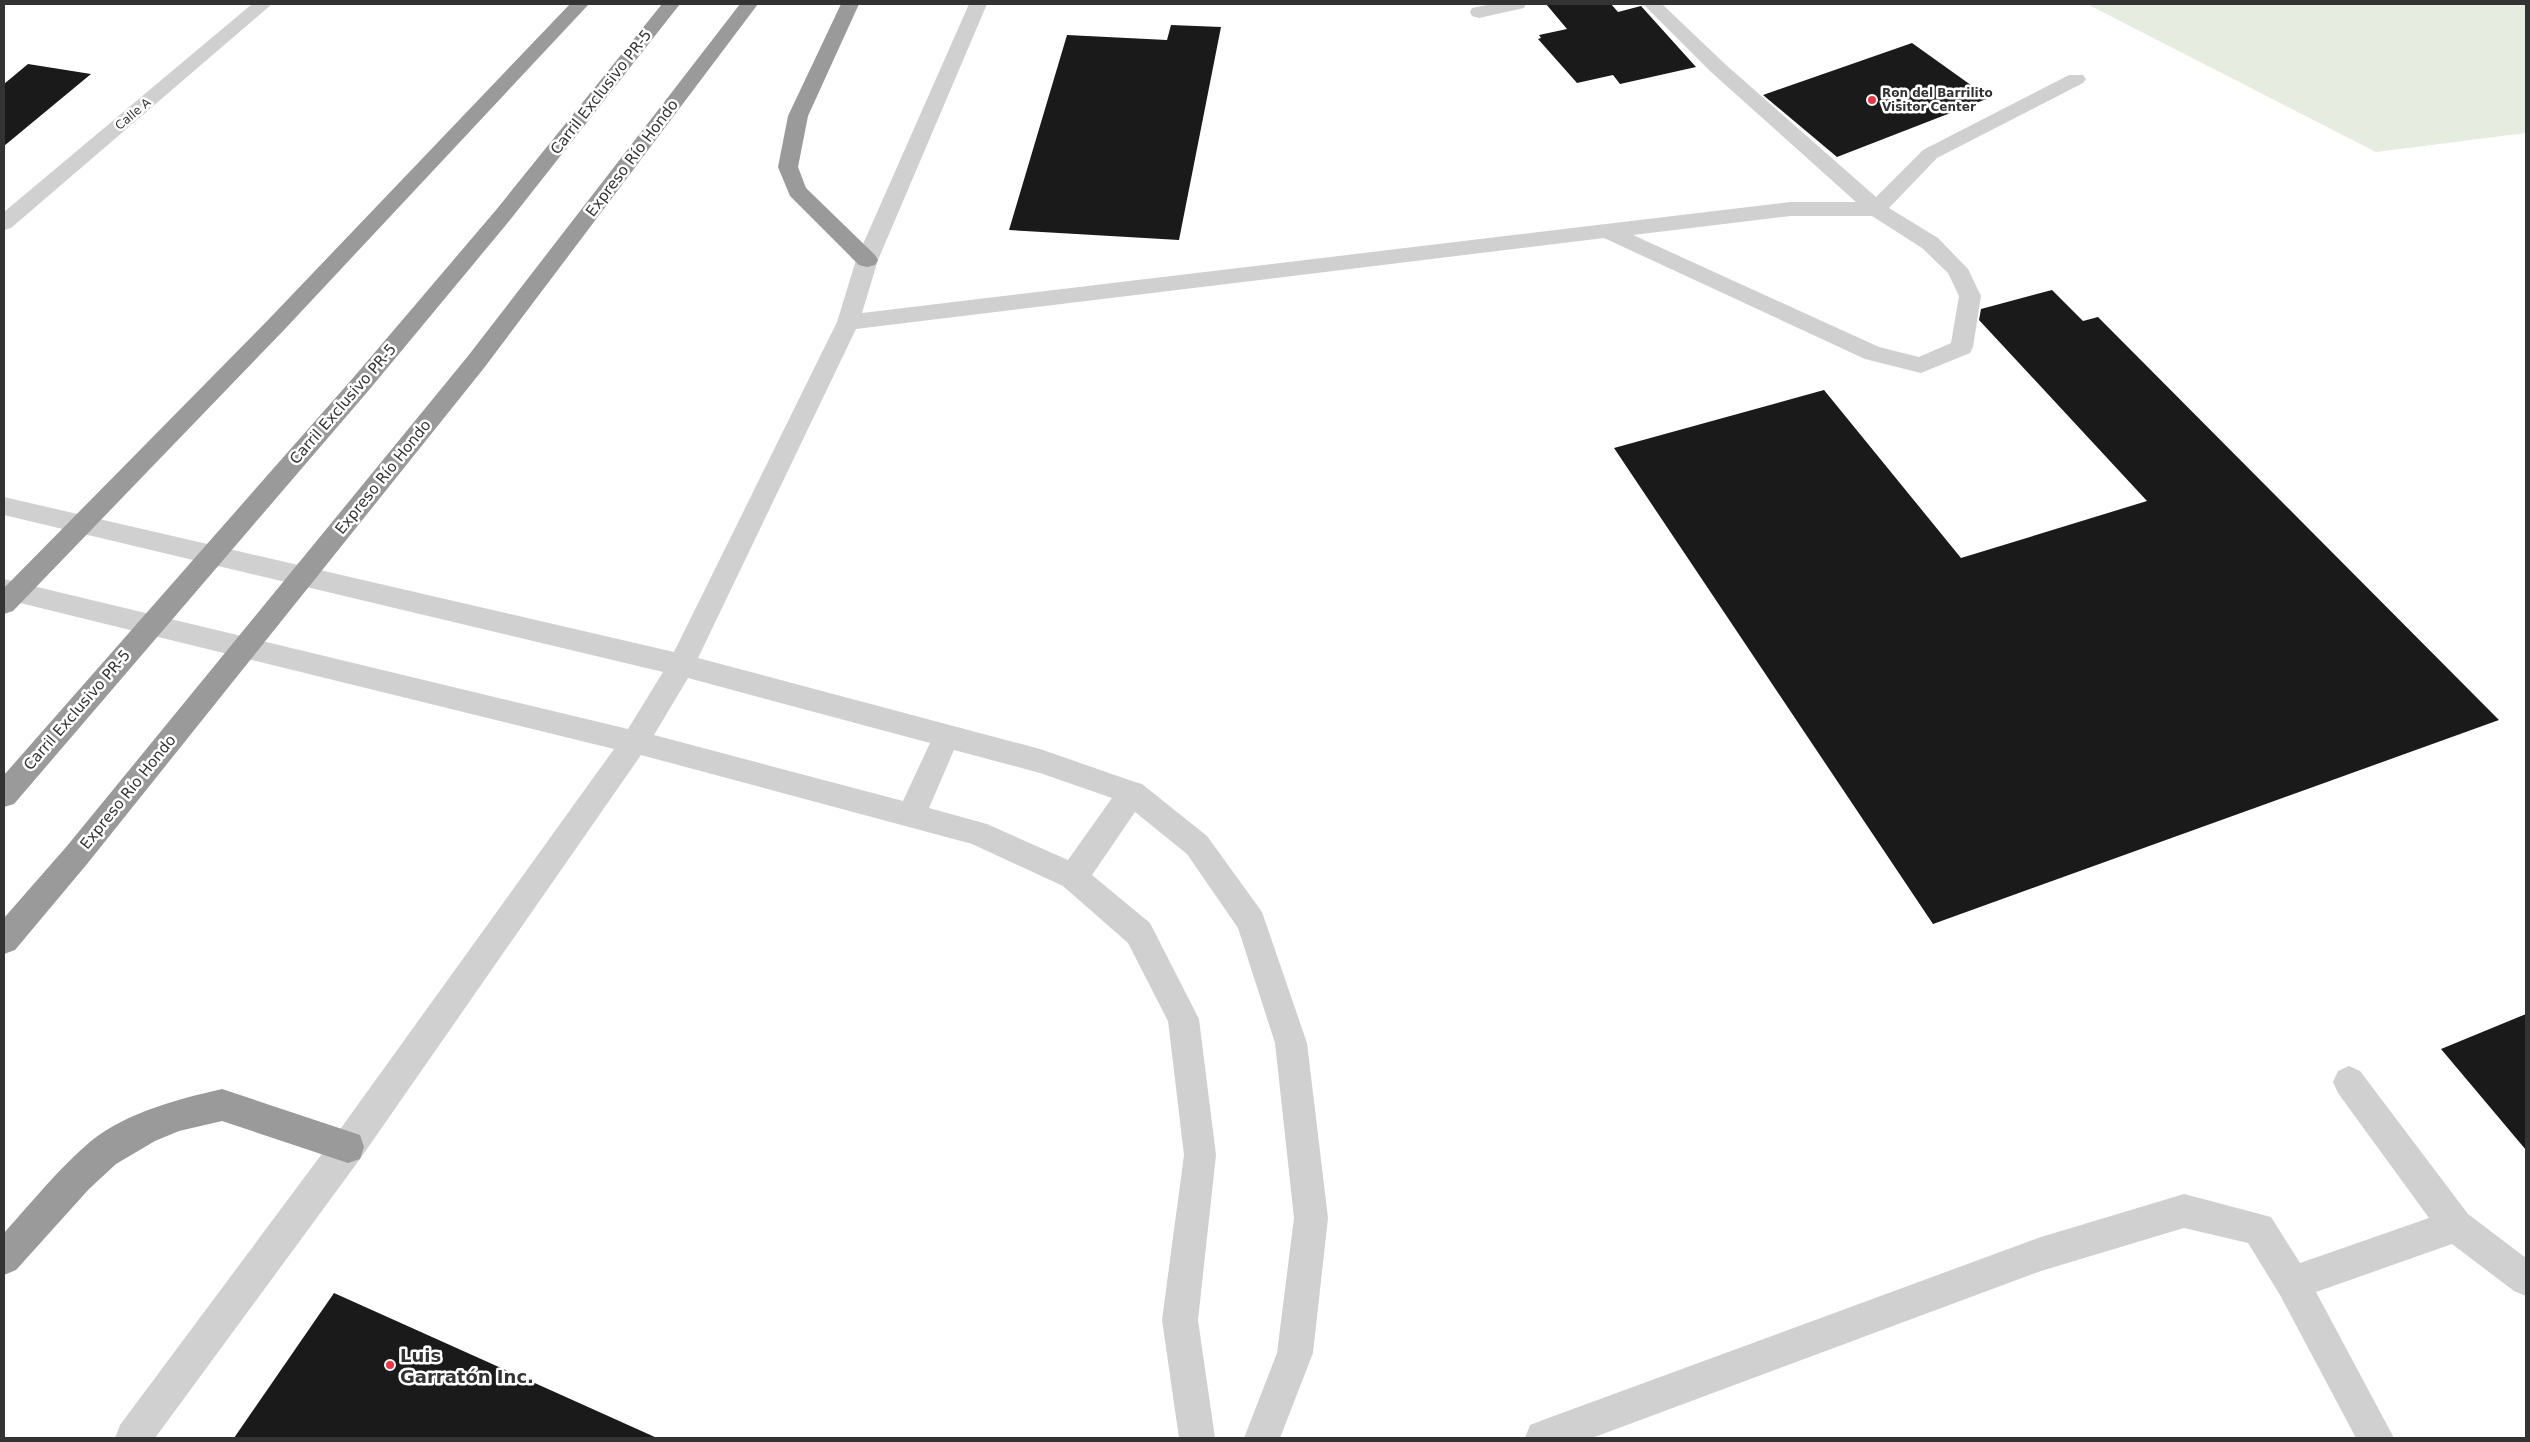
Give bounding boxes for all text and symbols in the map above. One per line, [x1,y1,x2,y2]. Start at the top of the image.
street label: Carril Exclusivo PR-5 [547,26,655,158]
place label: Ron del Barrilito Visitor Center [1882,86,1993,114]
marker: Ron del Barrilito Visitor Center [1866,94,1878,106]
street label: Calle A [112,95,154,133]
street label: Expreso Río Hondo [582,96,682,220]
street label: Carril Exclusivo PR-5 [286,340,400,468]
street label: Expreso Río Hondo [331,416,435,538]
street label: Carril Exclusivo PR-5 [20,646,134,774]
street label: Expreso Río Hondo [76,731,180,853]
place label: Luis Garratón Inc. [400,1345,534,1387]
marker: Luis Garratón Inc. [384,1359,396,1371]

